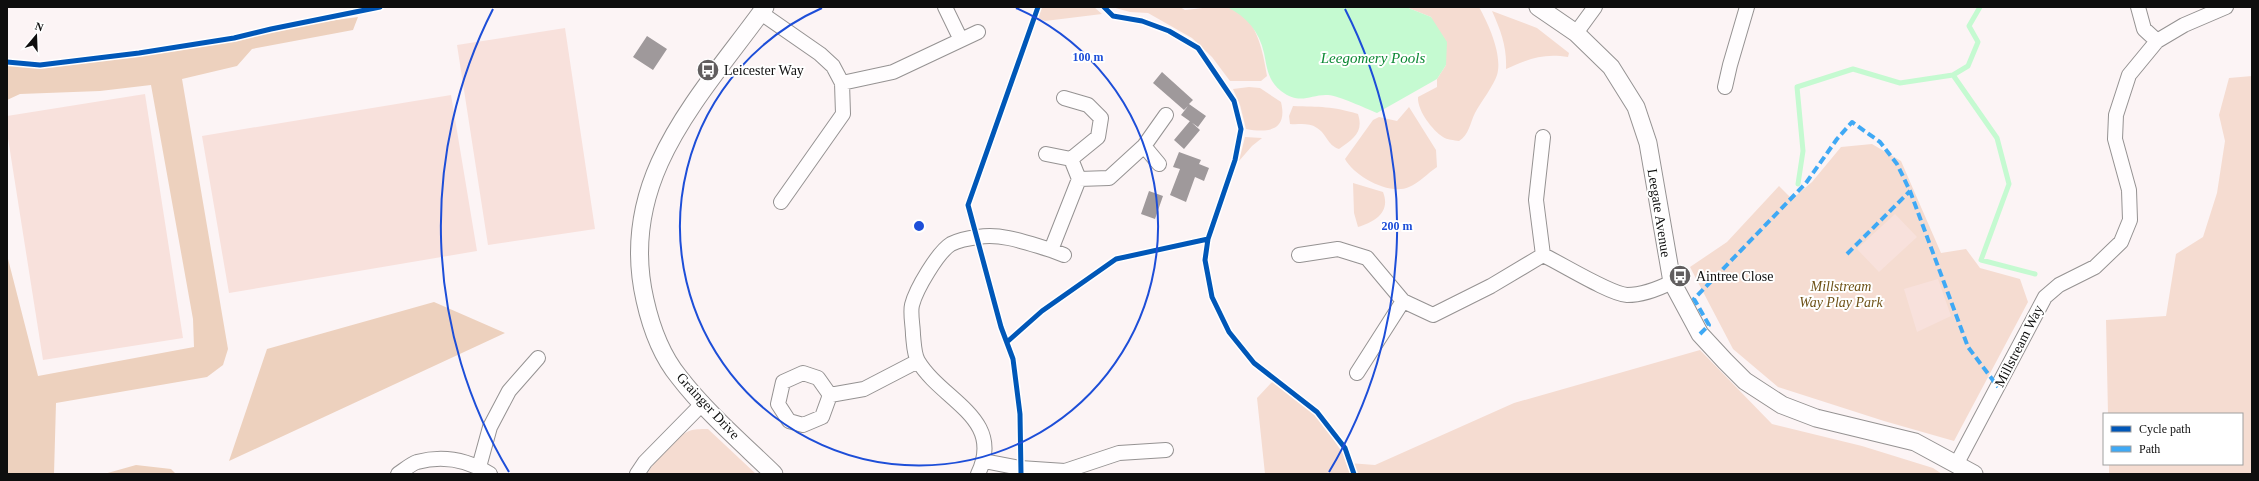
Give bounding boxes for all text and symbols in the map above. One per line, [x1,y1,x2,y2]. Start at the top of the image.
north arrow [16,16,56,56]
text: N [34,20,45,34]
text: 100 m [1073,50,1104,64]
water label: Leegomery Pools [1320,50,1425,66]
bus stop icon: Leicester Way [695,57,721,83]
place label: Leicester Way [724,63,804,78]
street label: Leegate Avenue [1645,168,1673,258]
centre of rings [912,219,926,233]
text: 200 m [1382,219,1413,233]
bus stop icon: Aintree Close [1667,263,1693,289]
place label: Aintree Close [1696,269,1773,284]
park label: Millstream Way Play Park [1799,279,1884,310]
street label: Millstream Way [1992,302,2046,390]
street label: Grainger Drive [673,370,743,442]
legend [2103,413,2243,465]
text: Cycle path [2139,422,2191,436]
text: Path [2139,442,2160,456]

